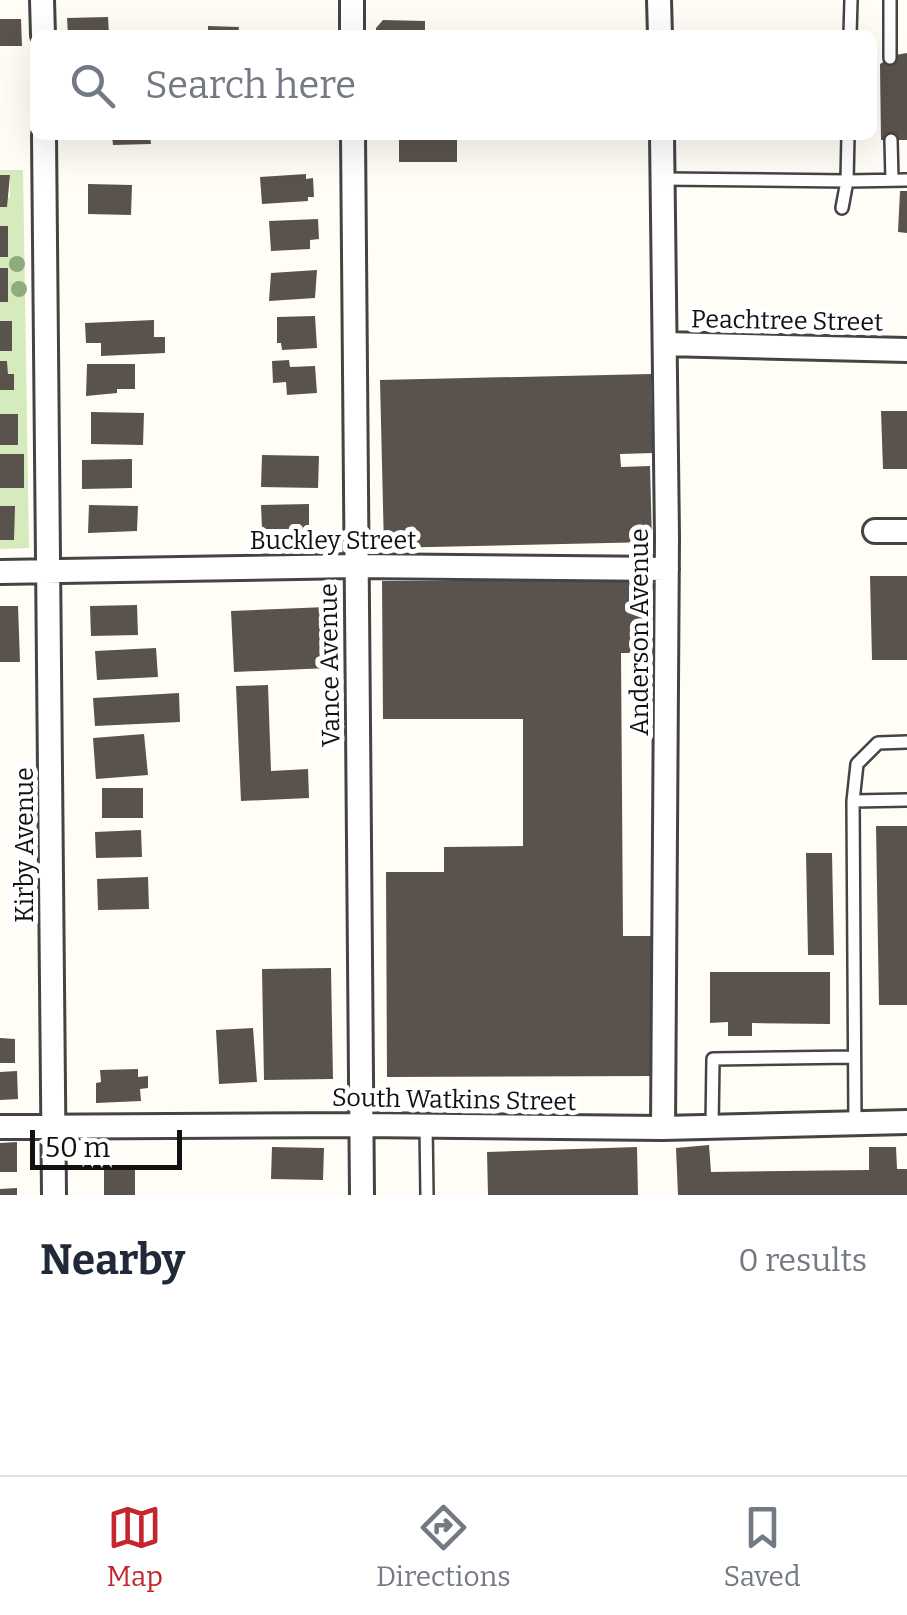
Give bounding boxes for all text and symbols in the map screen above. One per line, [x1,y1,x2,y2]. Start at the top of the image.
search box [30,30,877,140]
icon: search [65,58,120,113]
text: Search here [145,62,356,108]
street label: Peachtree Street [691,304,883,338]
street label: Buckley Street [250,526,416,556]
street label: Anderson Avenue [625,528,655,736]
street label: Vance Avenue [314,583,346,747]
street label: Kirby Avenue [10,767,40,923]
street label: South Watkins Street [332,1083,576,1117]
scale bar [30,1125,182,1170]
text: 50 m [45,1131,110,1164]
text: Nearby [40,1235,185,1285]
text: 0 results [738,1241,867,1279]
tab: Map [106,1500,163,1593]
tab: Directions [376,1500,511,1593]
tab: Saved [724,1500,801,1593]

